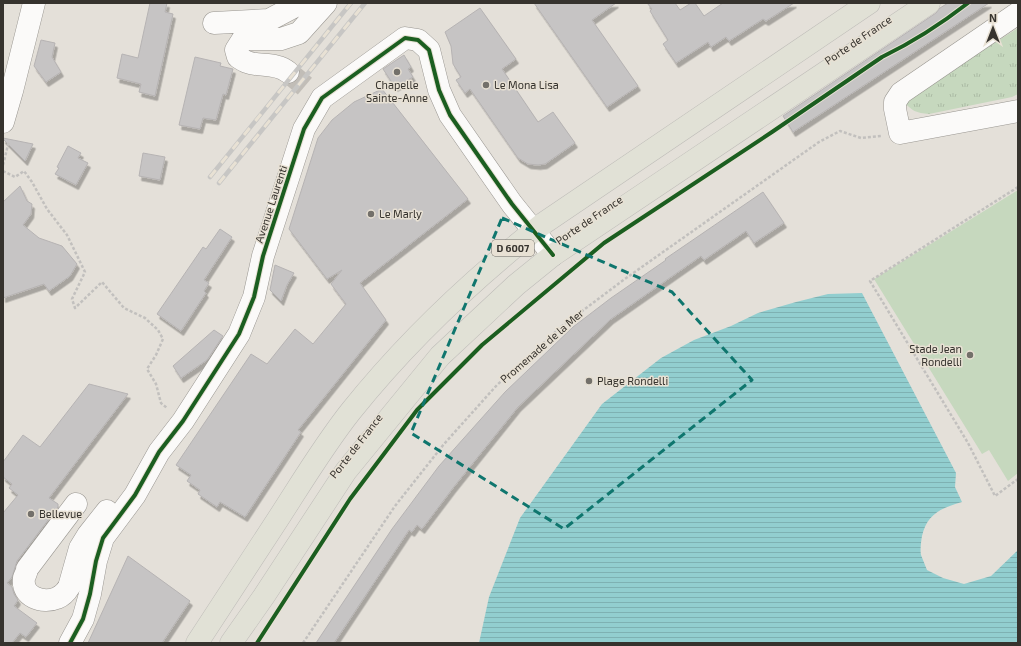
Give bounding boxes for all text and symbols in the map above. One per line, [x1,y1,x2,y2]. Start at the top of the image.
north arrow [973,8,1013,48]
text: N [989,11,997,24]
street label: Porte de France [822,12,894,67]
marker: Chapelle Sainte-Anne [392,67,402,77]
place label: Chapelle Sainte-Anne [366,78,428,104]
place label: Le Mona Lisa [494,78,559,91]
marker: Le Mona Lisa [481,80,491,90]
street label: Avenue Laurenti [252,163,289,244]
street label: Porte de France [553,192,625,247]
place label: Le Marly [379,207,422,220]
marker: Le Marly [366,209,376,219]
road number: D 6007 [492,240,534,256]
street label: Promenade de la Mer [497,306,586,385]
place label: Stade Jean Rondelli [909,342,962,368]
marker: Stade Jean Rondelli [965,350,975,360]
place label: Plage Rondelli [597,374,668,387]
marker: Plage Rondelli [584,376,594,386]
street label: Porte de France [326,411,385,480]
place label: Bellevue [39,507,82,520]
marker: Bellevue [26,509,36,519]

